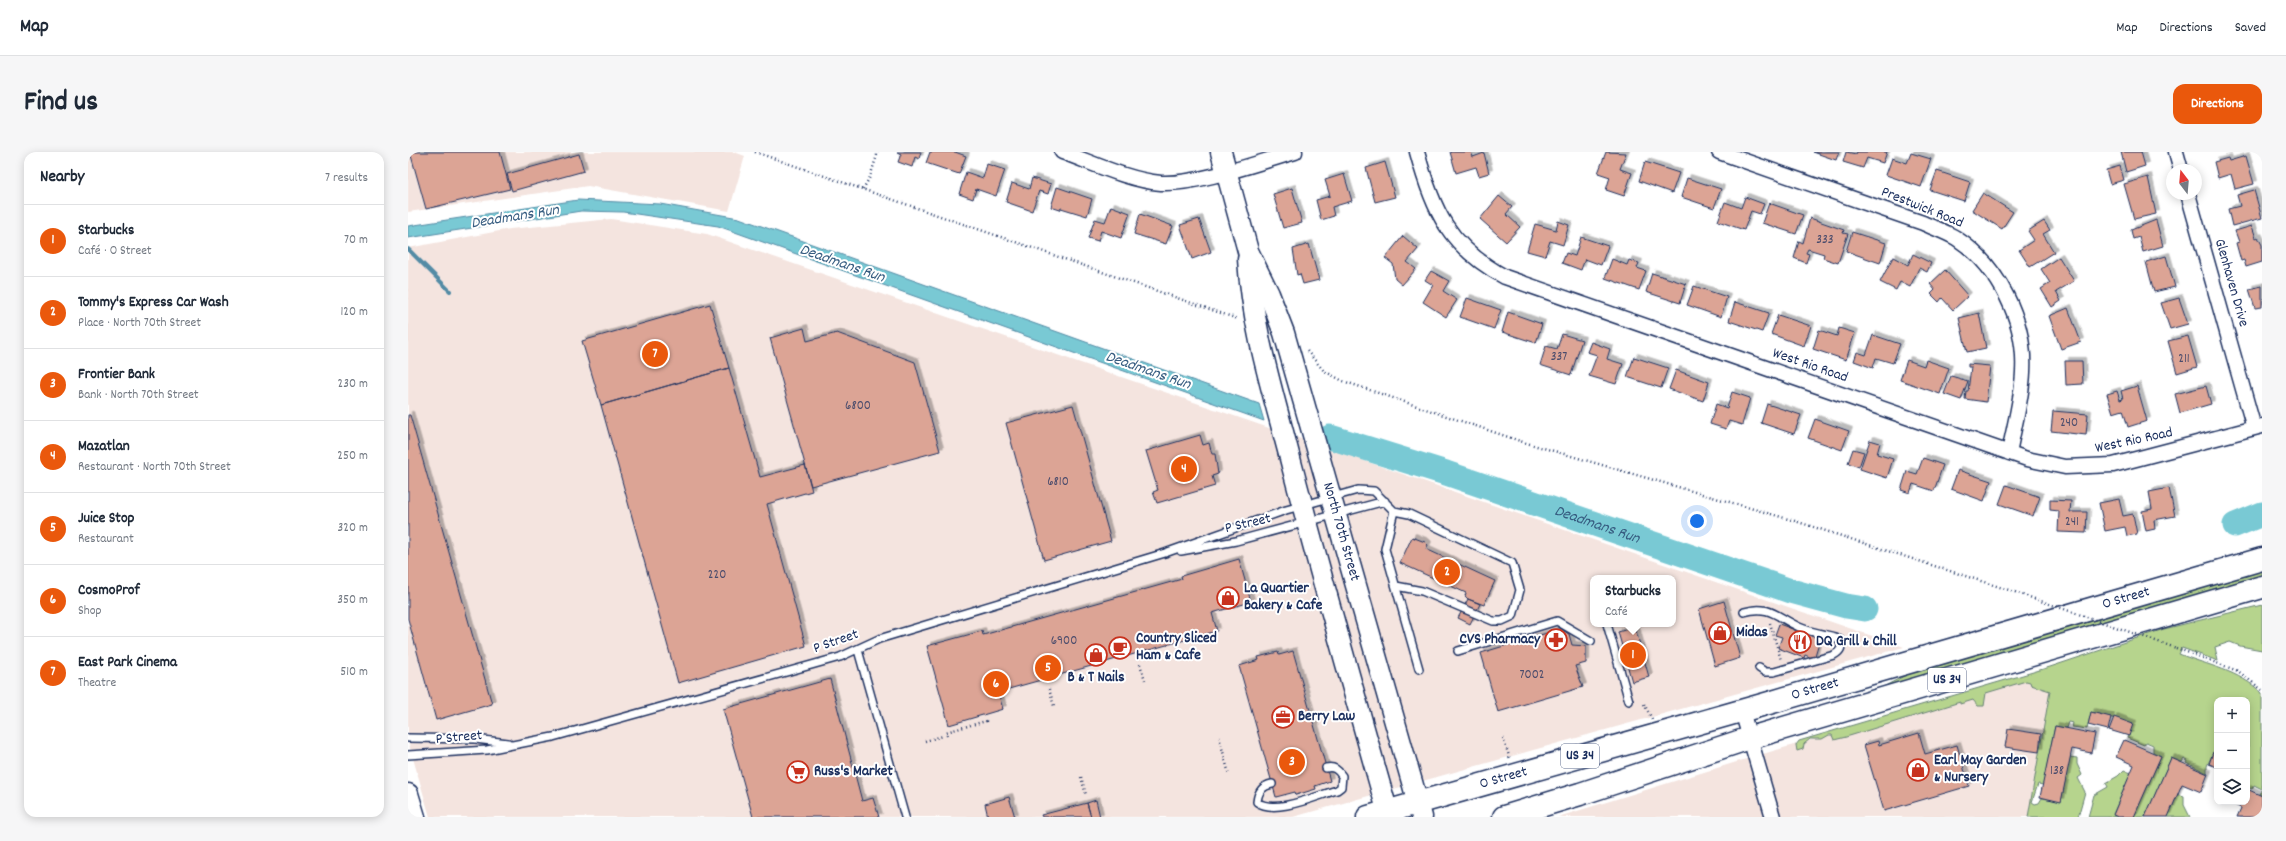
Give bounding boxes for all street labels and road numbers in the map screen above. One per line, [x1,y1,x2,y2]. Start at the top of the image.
street label: Prestwick Road [1878,182,1966,234]
street label: Glenhaven Drive [2208,236,2254,330]
street label: West Rio Road [1769,343,1851,389]
street label: West Rio Road [2093,422,2175,460]
street label: North 70th Street [1316,480,1365,584]
street label: P Street [1223,508,1274,540]
street label: O Street [2100,581,2153,616]
street label: P Street [810,624,862,660]
road number: US 34 [1928,668,1966,692]
street label: O Street [1789,672,1842,707]
street label: P Street [435,725,484,751]
road number: US 34 [1561,744,1599,768]
street label: O Street [1477,761,1530,796]

